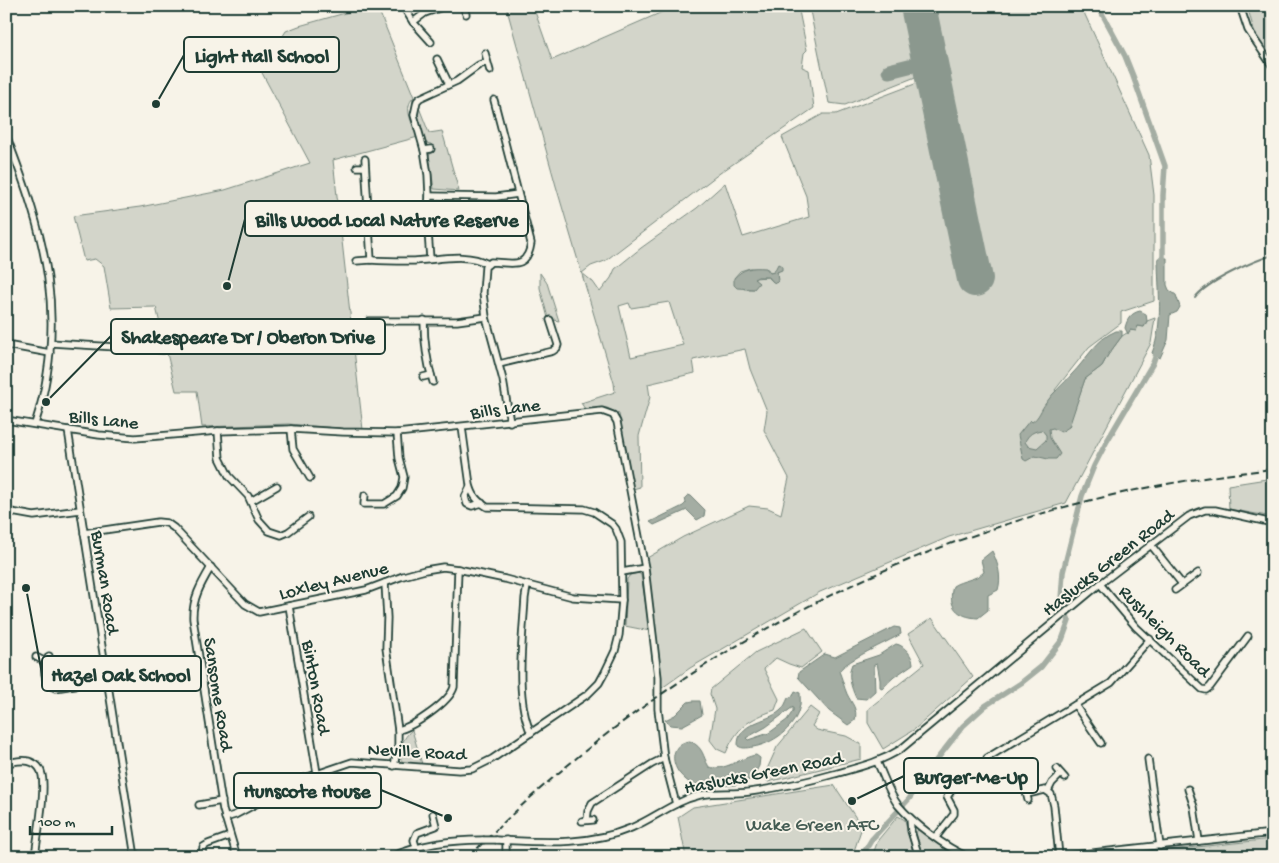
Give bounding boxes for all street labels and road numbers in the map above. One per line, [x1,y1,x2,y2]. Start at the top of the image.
street label: Bills Lane [468,395,542,426]
street label: Bills Lane [67,406,140,437]
street label: Haslucks Green Road [1039,504,1181,622]
street label: Burman Road [84,528,123,638]
street label: Loxley Avenue [277,558,391,607]
street label: Rushleigh Road [1113,581,1216,685]
street label: Sansome Road [196,636,237,755]
street label: Binton Road [295,638,334,738]
street label: Neville Road [367,739,469,768]
street label: Haslucks Green Road [682,747,847,801]

